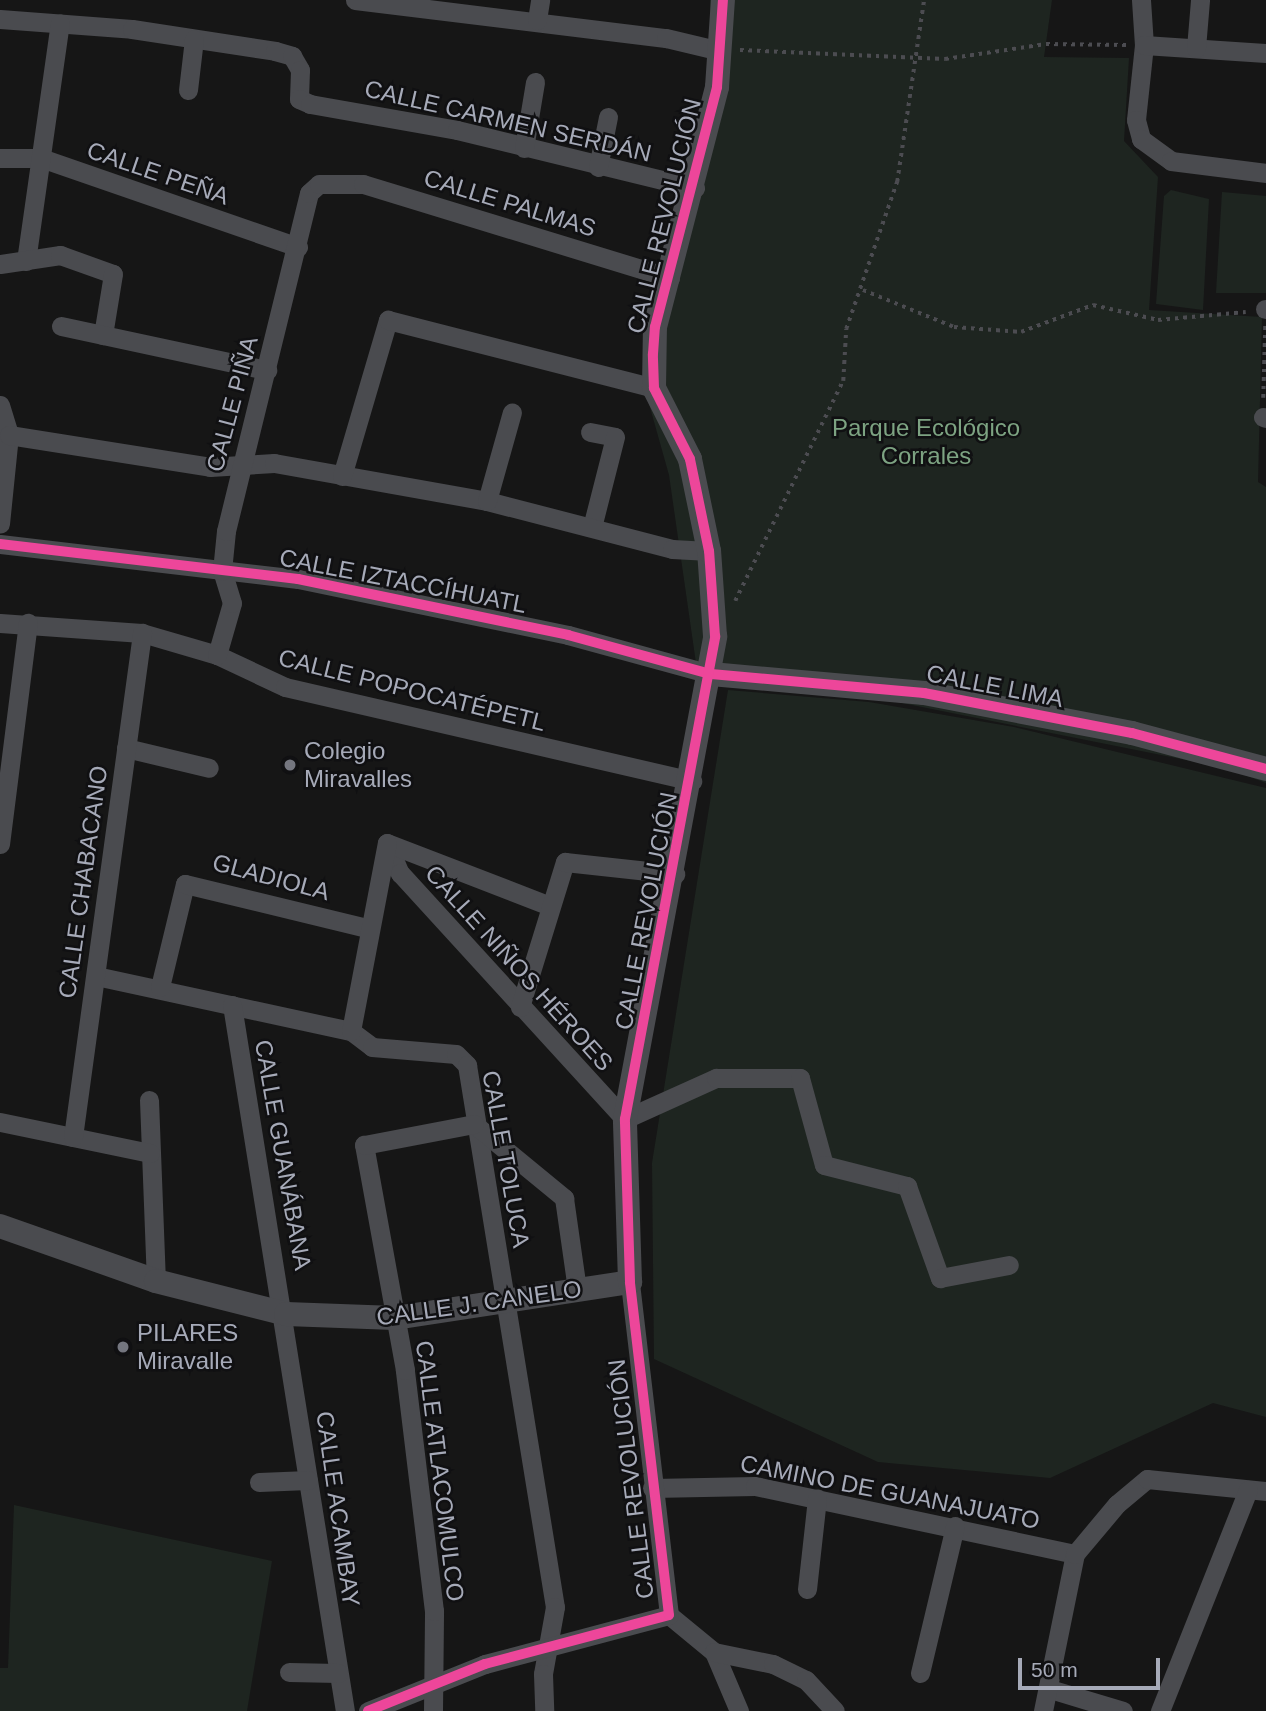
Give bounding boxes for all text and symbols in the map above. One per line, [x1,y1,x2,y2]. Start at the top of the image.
street label: CALLE CARMEN SERDÁN [362,74,654,168]
street label: CALLE REVOLUCIÓN [621,95,707,337]
street label: CALLE PEÑA [83,135,233,211]
street label: CALLE PALMAS [421,163,599,243]
street label: CALLE PIÑA [200,333,264,475]
park label: Parque Ecológico Corrales [832,414,1020,470]
street label: CALLE IZTACCÍHUATL [277,543,529,619]
street label: CALLE POPOCATÉPETL [275,643,549,737]
street label: CALLE LIMA [924,659,1066,713]
place label: Colegio Miravalles [304,737,412,793]
marker: Colegio Miravalles [282,757,298,773]
street label: CALLE CHABACANO [52,764,114,1000]
street label: CALLE REVOLUCIÓN [609,790,683,1032]
street label: GLADIOLA [209,848,333,906]
street label: CALLE NIÑOS HÉROES [419,859,619,1077]
street label: CALLE GUANÁBANA [249,1038,317,1272]
street label: CALLE TOLUCA [476,1068,536,1250]
street label: CALLE J. CANELO [375,1274,583,1332]
place label: PILARES Miravalle [137,1319,238,1375]
street label: CALLE ATLACOMULCO [410,1338,470,1604]
marker: PILARES Miravalle [115,1339,131,1355]
street label: CALLE REVOLUCIÓN [602,1357,660,1601]
street label: CALLE ACAMBAY [310,1409,366,1609]
street label: CAMINO DE GUANAJUATO [738,1449,1042,1535]
scale bar [1021,1644,1163,1688]
text: 50 m [1031,1658,1078,1681]

